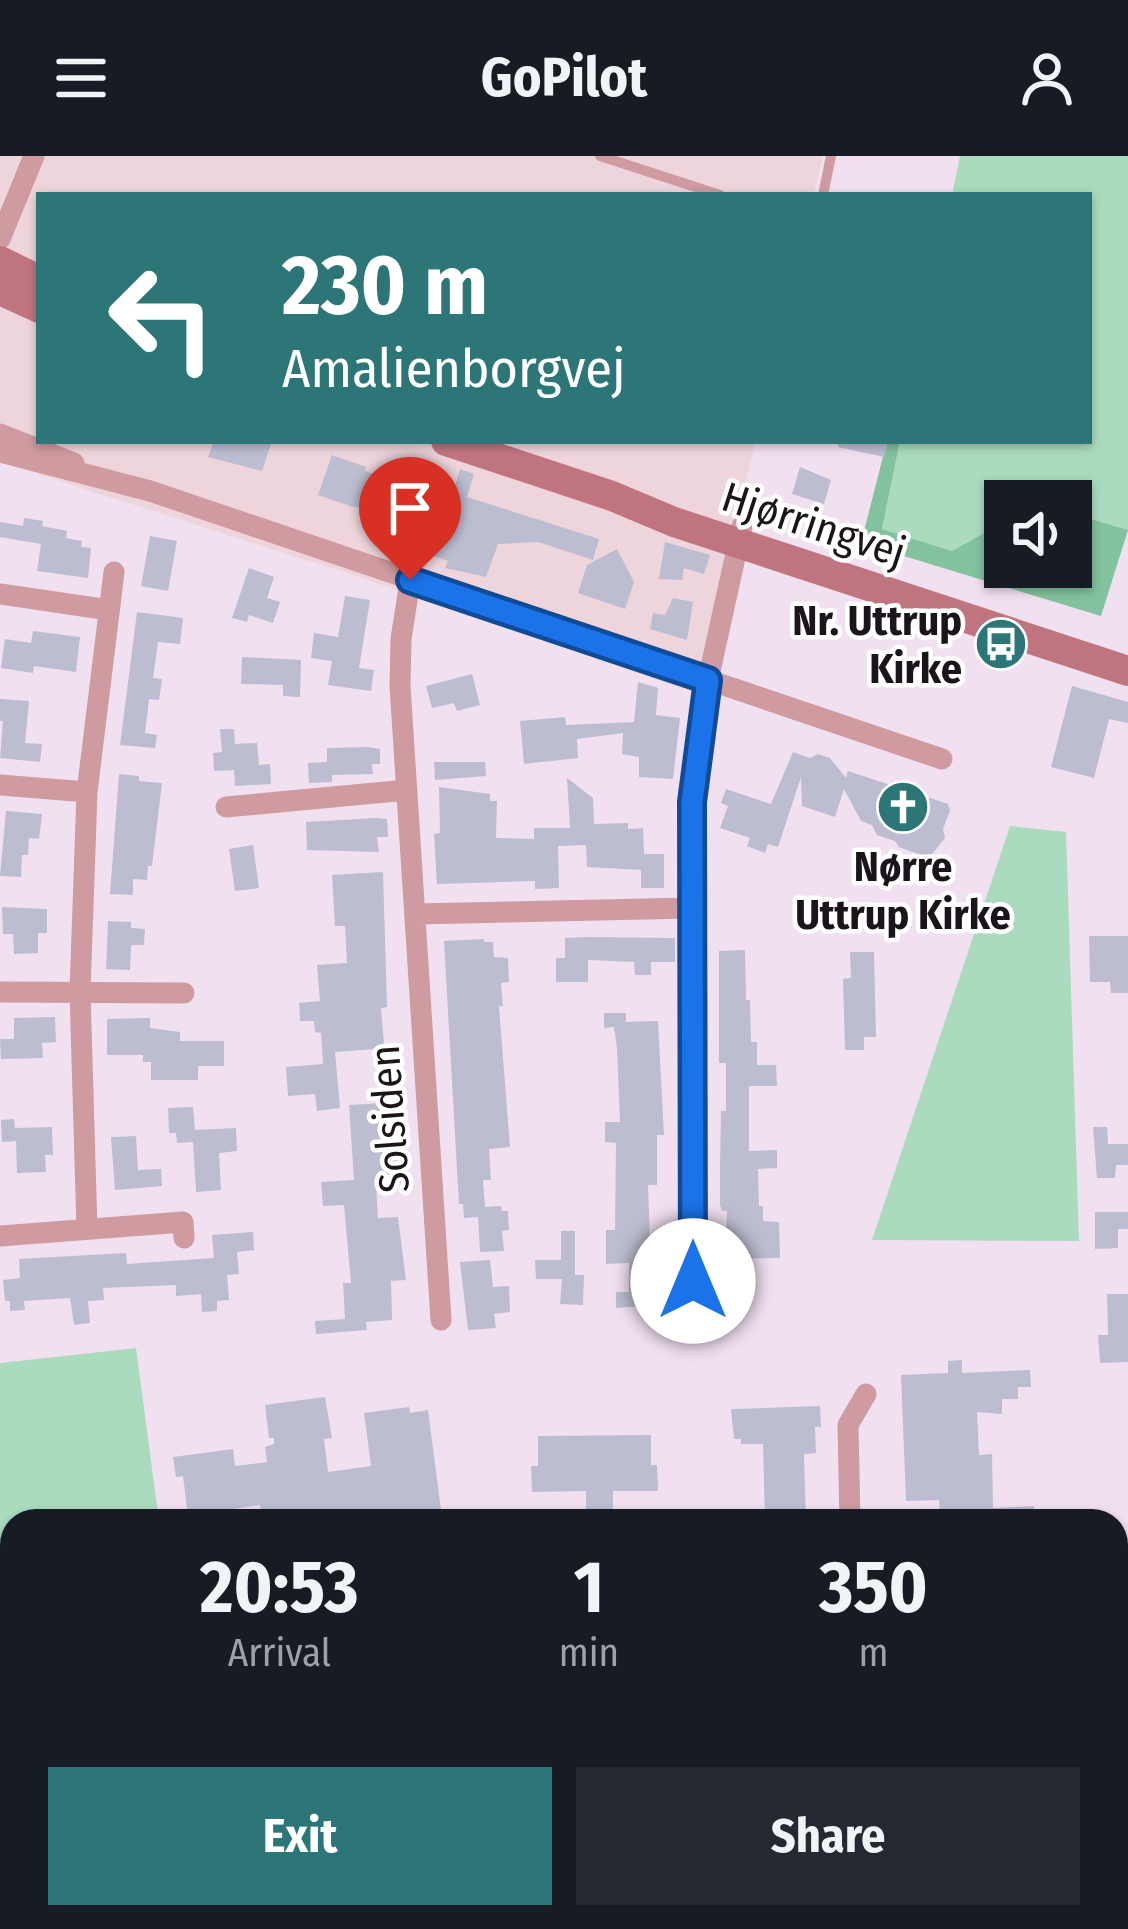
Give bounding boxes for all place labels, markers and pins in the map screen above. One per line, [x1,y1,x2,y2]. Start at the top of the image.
pin [359,457,461,580]
place label: Nr. Uttrup Kirke [792,596,962,694]
bus stop icon: Nr. Uttrup Kirke [973,616,1029,672]
church icon: Nørre Uttrup Kirke [875,779,931,835]
place label: Nørre Uttrup Kirke [795,842,1011,940]

